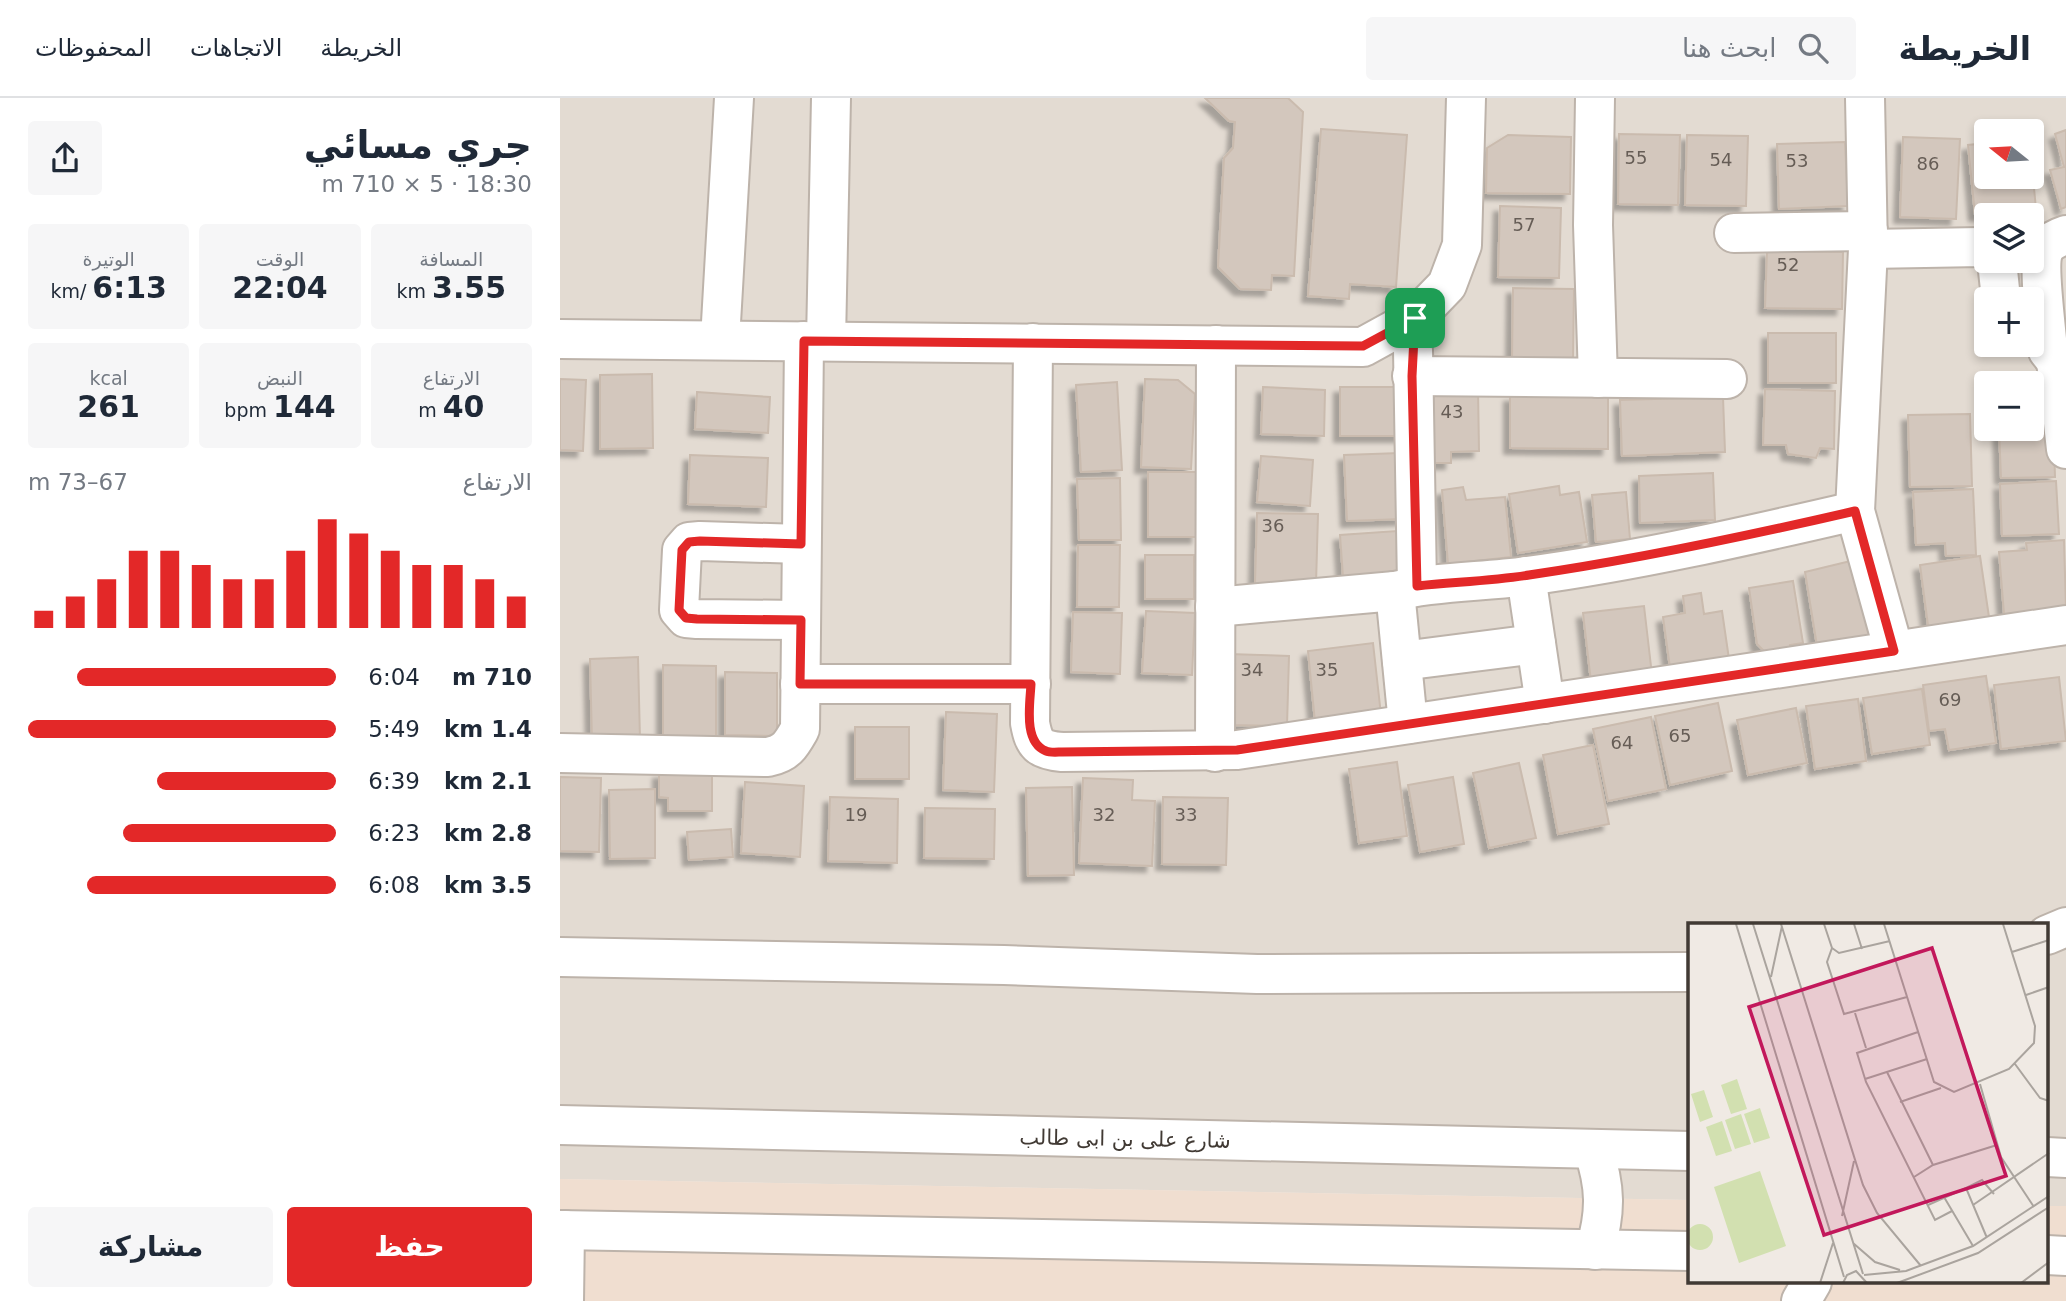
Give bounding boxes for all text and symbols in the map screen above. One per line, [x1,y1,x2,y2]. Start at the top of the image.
search box [1366,17,1856,80]
icon: search [1794,29,1832,67]
text: الخريطة [1898,29,2031,68]
text: ابحث هنا [1682,33,1776,63]
text: المحفوظات [35,34,152,62]
text: الاتجاهات [190,34,282,62]
text: الخريطة [320,34,402,62]
north arrow [1974,119,2044,189]
map controls [1974,119,2044,441]
button: share [28,121,102,195]
text: جري مسائي [304,123,532,167]
house number: 55 [1625,147,1647,168]
house number: 54 [1710,149,1732,170]
house number: 53 [1786,150,1808,171]
house number: 86 [1917,153,1939,174]
text: 18:30 · 5 × 710 m [322,171,532,197]
button: layers [1974,203,2044,273]
house number: 57 [1513,214,1535,235]
text: الوتيرة [83,248,135,270]
text: الوقت [256,248,304,270]
text: المسافة [419,248,483,270]
house number: 52 [1777,254,1799,275]
text: 6:13 [92,270,167,305]
text: 22:04 [232,270,328,305]
text: 3.55 [432,270,506,305]
text: /km [50,280,92,302]
text: km [397,280,432,302]
button: + [1974,287,2044,357]
pin [1385,288,1445,348]
icon: arrive [1396,299,1434,337]
text: kcal [89,367,128,389]
text: النبض [257,367,303,389]
text: الارتفاع [423,367,480,389]
button: − [1974,371,2044,441]
text: 261 [77,389,140,424]
text: 144 [273,389,336,424]
text: 40 [443,389,484,424]
text: bpm [224,399,273,421]
text: m [418,399,443,421]
house number: 43 [1441,401,1463,422]
text: 67–73 m [28,469,128,495]
text: الارتفاع [463,469,532,495]
house number: 36 [1262,515,1284,536]
house number: 34 [1241,659,1263,680]
house number: 35 [1316,659,1338,680]
text: 6:04 [368,664,420,690]
text: 710 m [452,664,532,690]
house number: 69 [1939,689,1961,710]
text: 5:49 [368,716,420,742]
text: 1.4 km [444,716,532,742]
house number: 65 [1669,725,1691,746]
house number: 64 [1611,732,1633,753]
text: 6:39 [368,768,420,794]
text: 2.1 km [444,768,532,794]
house number: 19 [845,804,867,825]
house number: 32 [1093,804,1115,825]
house number: 33 [1175,804,1197,825]
text: 6:23 [368,820,420,846]
text: 2.8 km [444,820,532,846]
text: 6:08 [368,872,420,898]
text: 3.5 km [444,872,532,898]
inset map [1688,923,2049,1284]
street label: شارع على بن ابى طالب [1019,1125,1231,1153]
button: مشاركة [28,1207,273,1287]
button: حفظ [287,1207,532,1287]

